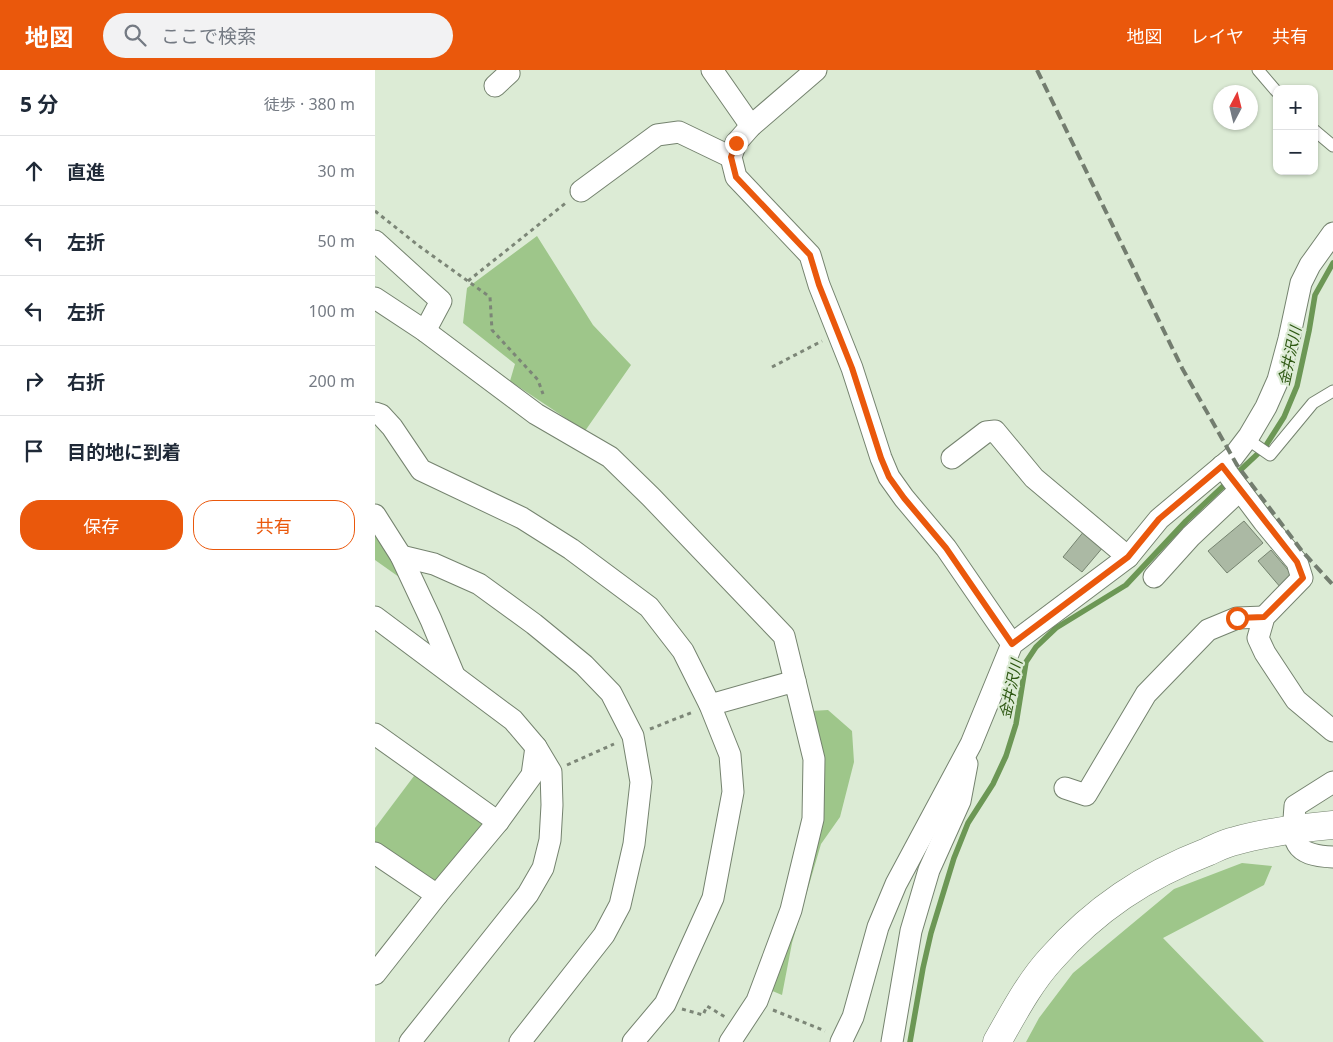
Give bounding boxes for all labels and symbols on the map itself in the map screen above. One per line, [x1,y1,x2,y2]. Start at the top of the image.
north arrow [1213,85,1258,130]
route end [725,132,748,155]
water label: 金井沢川 [1273,323,1305,387]
route start [1226,607,1249,630]
water label: 金井沢川 [994,656,1026,720]

